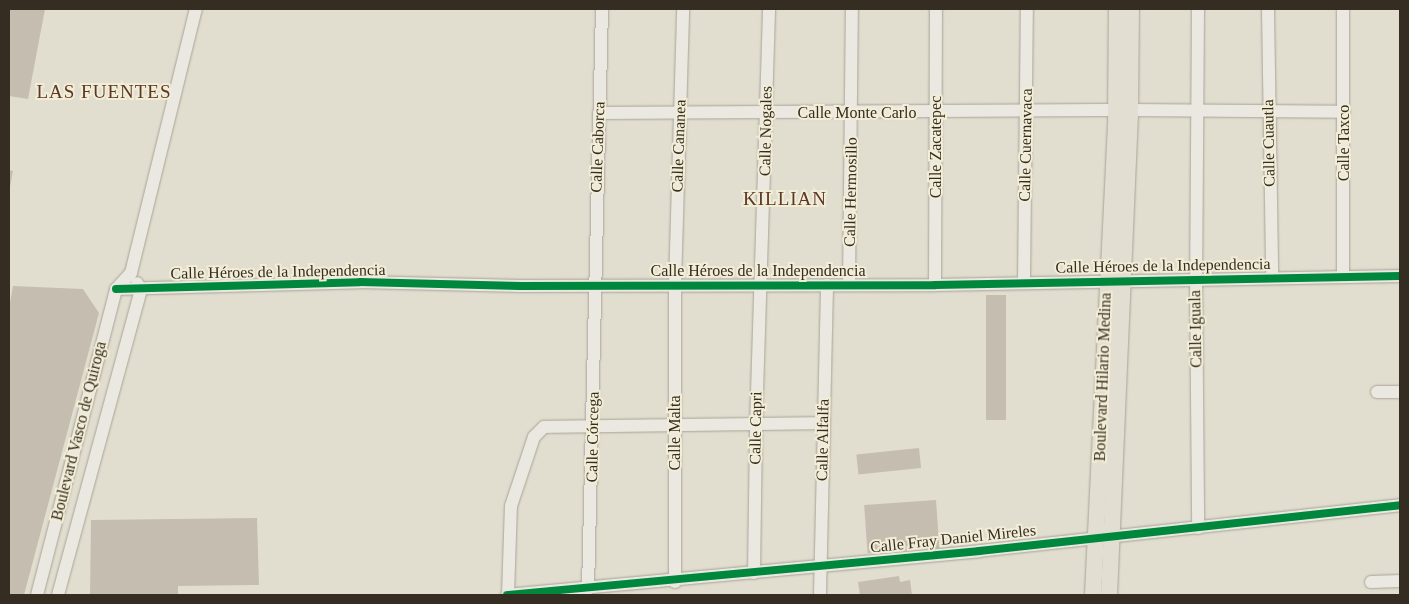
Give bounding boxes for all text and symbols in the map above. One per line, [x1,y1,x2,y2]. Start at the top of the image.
district label: LAS FUENTES [35,81,173,103]
street label: Calle Nogales [756,86,776,176]
street label: Calle Cuernavaca [1015,88,1037,202]
street label: Calle Zacatepec [926,96,946,198]
street label: Calle Cananea [668,99,690,193]
street label: Calle Cuautla [1259,99,1279,187]
street label: Calle Caborca [587,101,609,193]
street label: Calle Monte Carlo [797,103,917,123]
street label: Calle Taxco [1334,105,1354,181]
street label: Calle Hermosillo [840,137,862,247]
district label: KILLIAN [742,188,828,210]
street label: Calle Héroes de la Independencia [1055,255,1271,277]
street label: Calle Héroes de la Independencia [170,261,386,283]
street label: Calle Héroes de la Independencia [650,261,866,281]
street label: Calle Iguala [1186,290,1206,368]
street label: Boulevard Hilario Medina [1090,292,1116,462]
street label: Boulevard Vasco de Quiroga [47,339,111,523]
street label: Calle Córcega [583,391,603,483]
street label: Calle Capri [746,391,766,465]
street label: Calle Malta [665,395,685,471]
street label: Calle Alfalfa [813,398,833,482]
street label: Calle Fray Daniel Mireles [869,521,1037,557]

